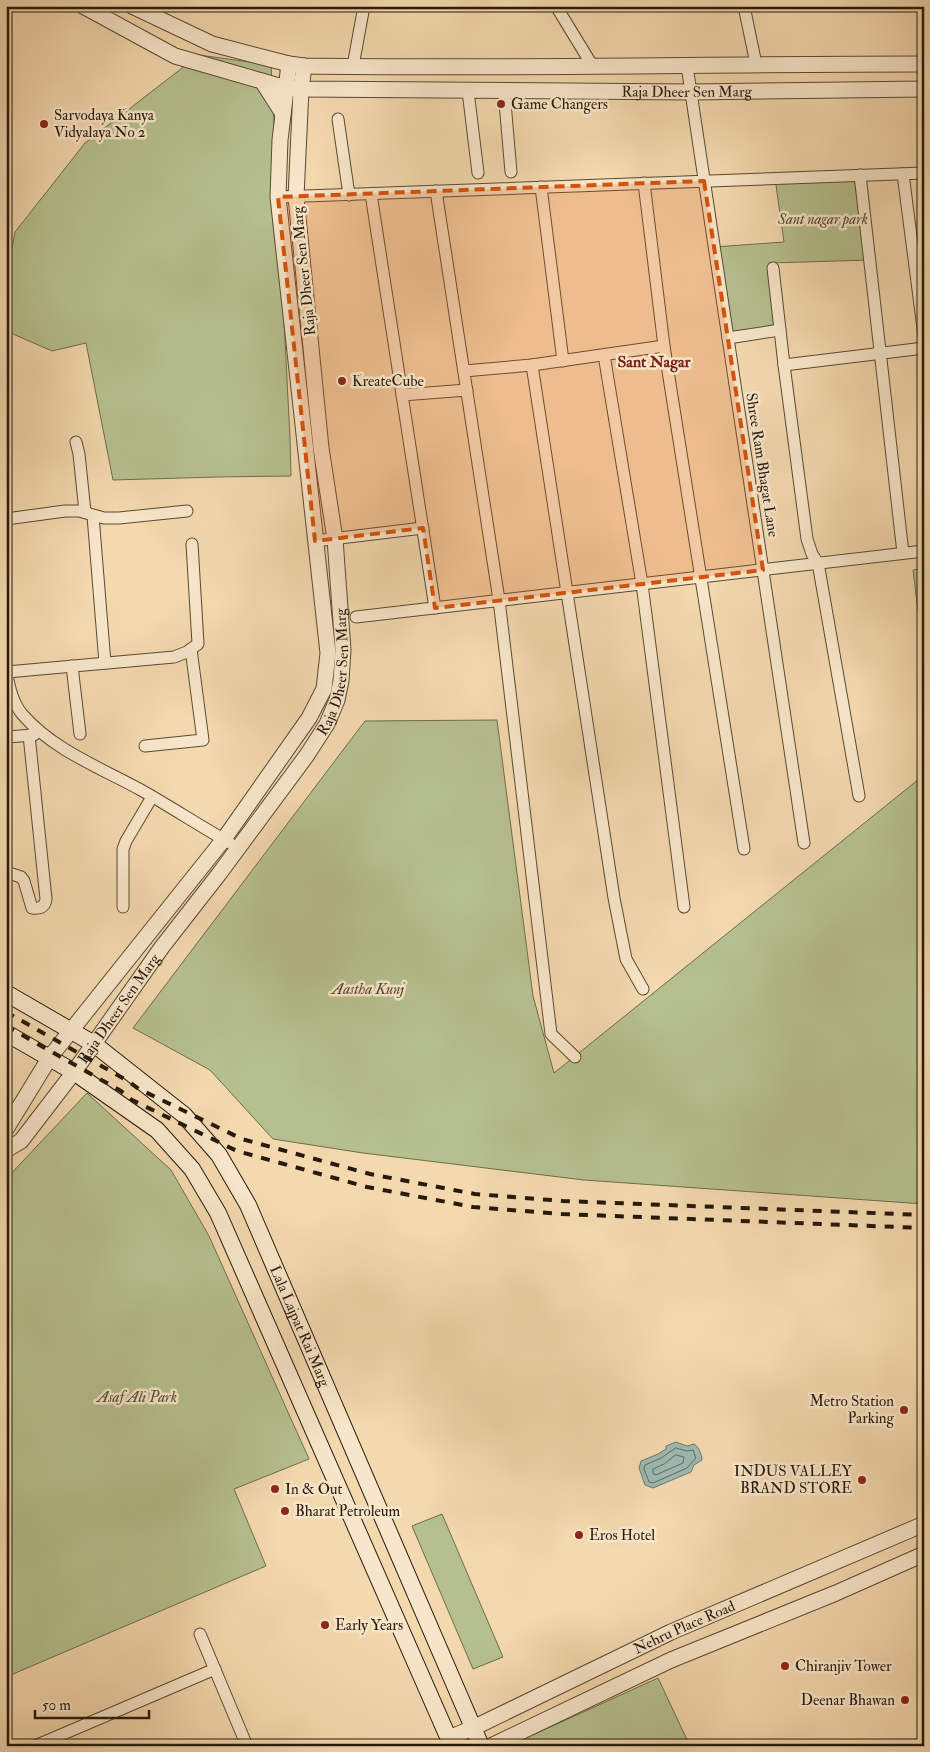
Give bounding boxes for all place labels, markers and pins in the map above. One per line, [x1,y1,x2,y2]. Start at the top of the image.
place label: Game Changers [511,95,608,114]
marker: Game Changers [495,98,507,110]
place label: Sarvodaya Kanya Vidyalaya No 2 [54,106,155,142]
marker: Sarvodaya Kanya Vidyalaya No 2 [38,118,50,130]
place label: KreateCube [352,372,424,391]
marker: KreateCube [336,375,348,387]
place label: Metro Station Parking [810,1392,895,1428]
marker: Metro Station Parking [898,1404,910,1416]
place label: INDUS VALLEY BRAND STORE [734,1462,853,1498]
marker: INDUS VALLEY BRAND STORE [856,1474,868,1486]
place label: In & Out [285,1480,343,1499]
marker: In & Out [269,1483,281,1495]
place label: Bharat Petroleum [295,1502,401,1521]
marker: Bharat Petroleum [279,1505,291,1517]
place label: Eros Hotel [589,1526,655,1545]
marker: Eros Hotel [573,1529,585,1541]
place label: Early Years [335,1616,403,1635]
marker: Early Years [319,1619,331,1631]
place label: Chiranjiv Tower [795,1657,892,1676]
marker: Chiranjiv Tower [779,1660,791,1672]
place label: Deenar Bhawan [801,1691,895,1710]
marker: Deenar Bhawan [899,1694,911,1706]

